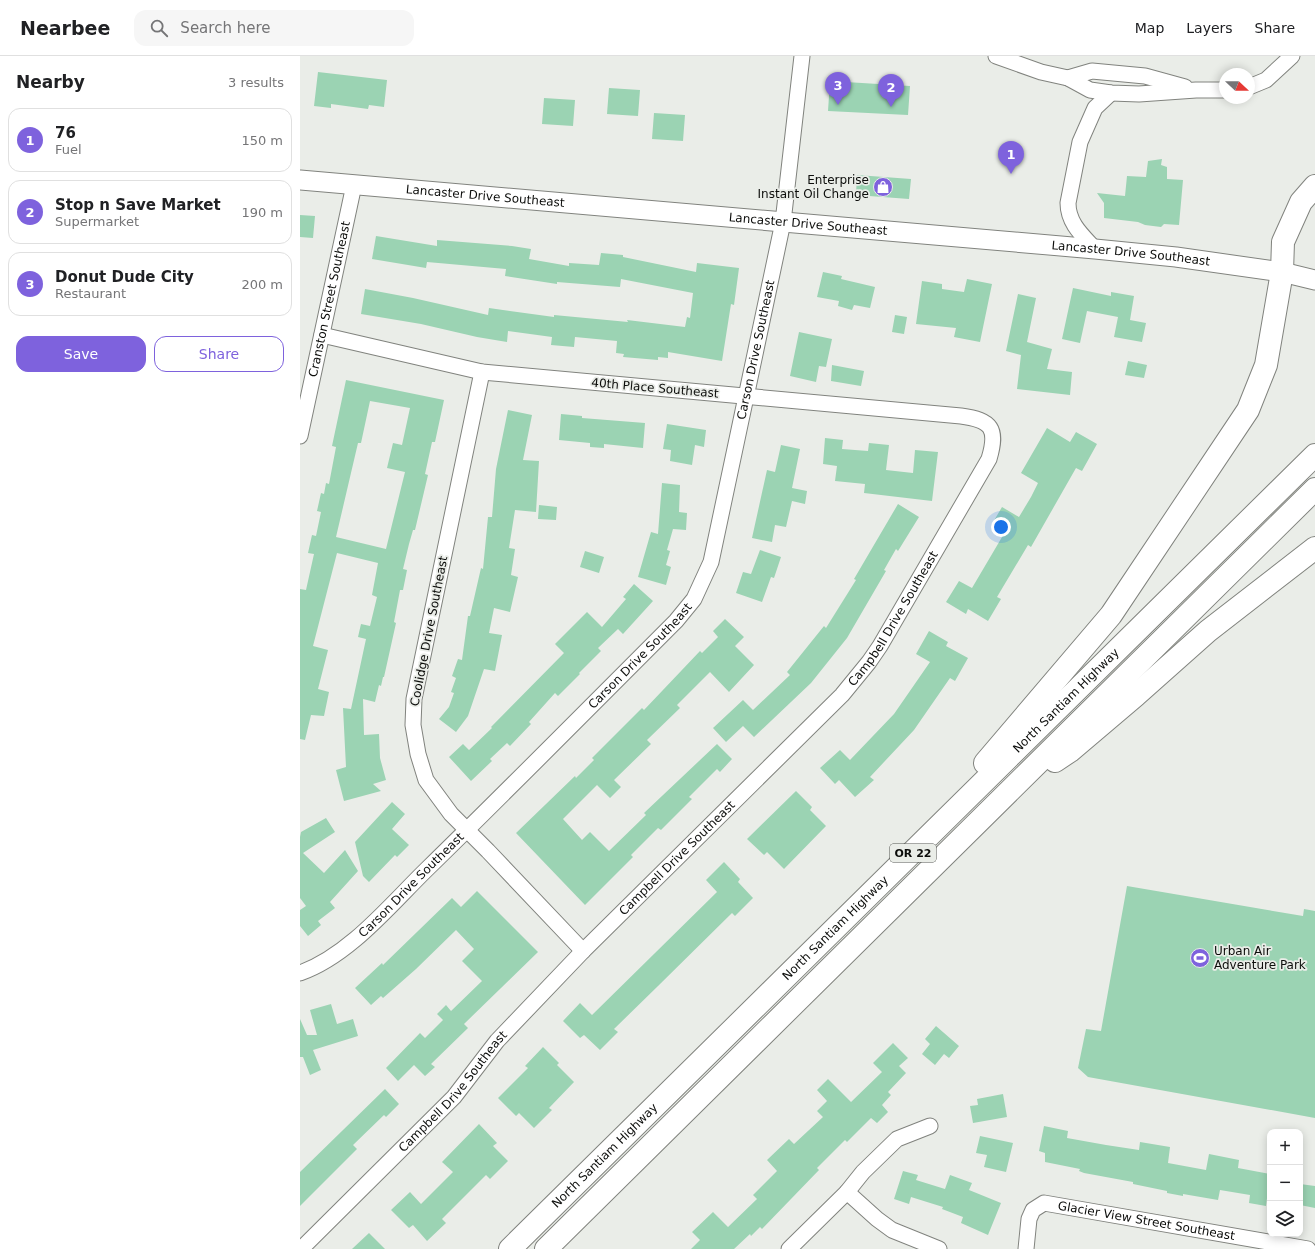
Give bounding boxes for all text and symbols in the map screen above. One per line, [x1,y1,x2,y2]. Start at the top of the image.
search box [134,10,414,46]
text: Nearbee [20,17,110,39]
icon: search [148,17,170,39]
text: Search here [180,19,270,37]
text: Map [1135,20,1164,36]
text: Layers [1186,20,1233,36]
text: Share [1255,20,1295,36]
north arrow [1219,68,1255,104]
text: Nearby [16,72,85,92]
pin: 3 [825,72,851,105]
pin: 2 [878,74,904,107]
text: 3 results [228,75,284,90]
text: 76 [55,124,76,142]
text: 1 [25,133,35,148]
text: 150 m [241,133,283,148]
pin: 1 [998,141,1024,174]
text: Fuel [55,142,82,157]
place label: Enterprise Instant Oil Change [758,173,869,201]
shop icon: Enterprise Instant Oil Change [872,176,894,198]
street label: Lancaster Drive Southeast [405,182,566,210]
text: Stop n Save Market [55,196,221,214]
text: 2 [25,205,35,220]
text: 190 m [241,205,283,220]
street label: Lancaster Drive Southeast [728,210,888,238]
text: Supermarket [55,214,139,229]
street label: Cranston Street Southeast [306,220,353,378]
street label: Lancaster Drive Southeast [1051,238,1211,269]
text: Donut Dude City [55,268,194,286]
text: 3 [25,277,35,292]
text: 200 m [241,277,283,292]
street label: Carson Drive Southeast [734,279,778,421]
text: Restaurant [55,286,126,301]
button: Save [16,336,146,372]
button: Share [154,336,284,372]
street label: 40th Place Southeast [591,375,719,401]
your location [991,517,1011,537]
street label: Campbell Drive Southeast [845,548,941,689]
street label: Coolidge Drive Southeast [408,555,450,707]
street label: Carson Drive Southeast [585,600,695,712]
street label: North Santiam Highway [1010,645,1122,756]
street label: Campbell Drive Southeast [616,798,738,918]
street label: Carson Drive Southeast [356,830,467,940]
road number: OR 22 [890,844,936,862]
street label: North Santiam Highway [780,873,891,983]
place label: Urban Air Adventure Park [1214,944,1306,972]
sports icon: Urban Air Adventure Park [1189,947,1211,969]
street label: Campbell Drive Southeast [396,1028,510,1155]
street label: North Santiam Highway [549,1100,660,1211]
map controls [1267,1129,1303,1237]
button: + [1267,1129,1303,1165]
button: − [1267,1165,1303,1201]
street label: Glacier View Street Southeast [1057,1199,1236,1243]
button: layers [1267,1201,1303,1237]

